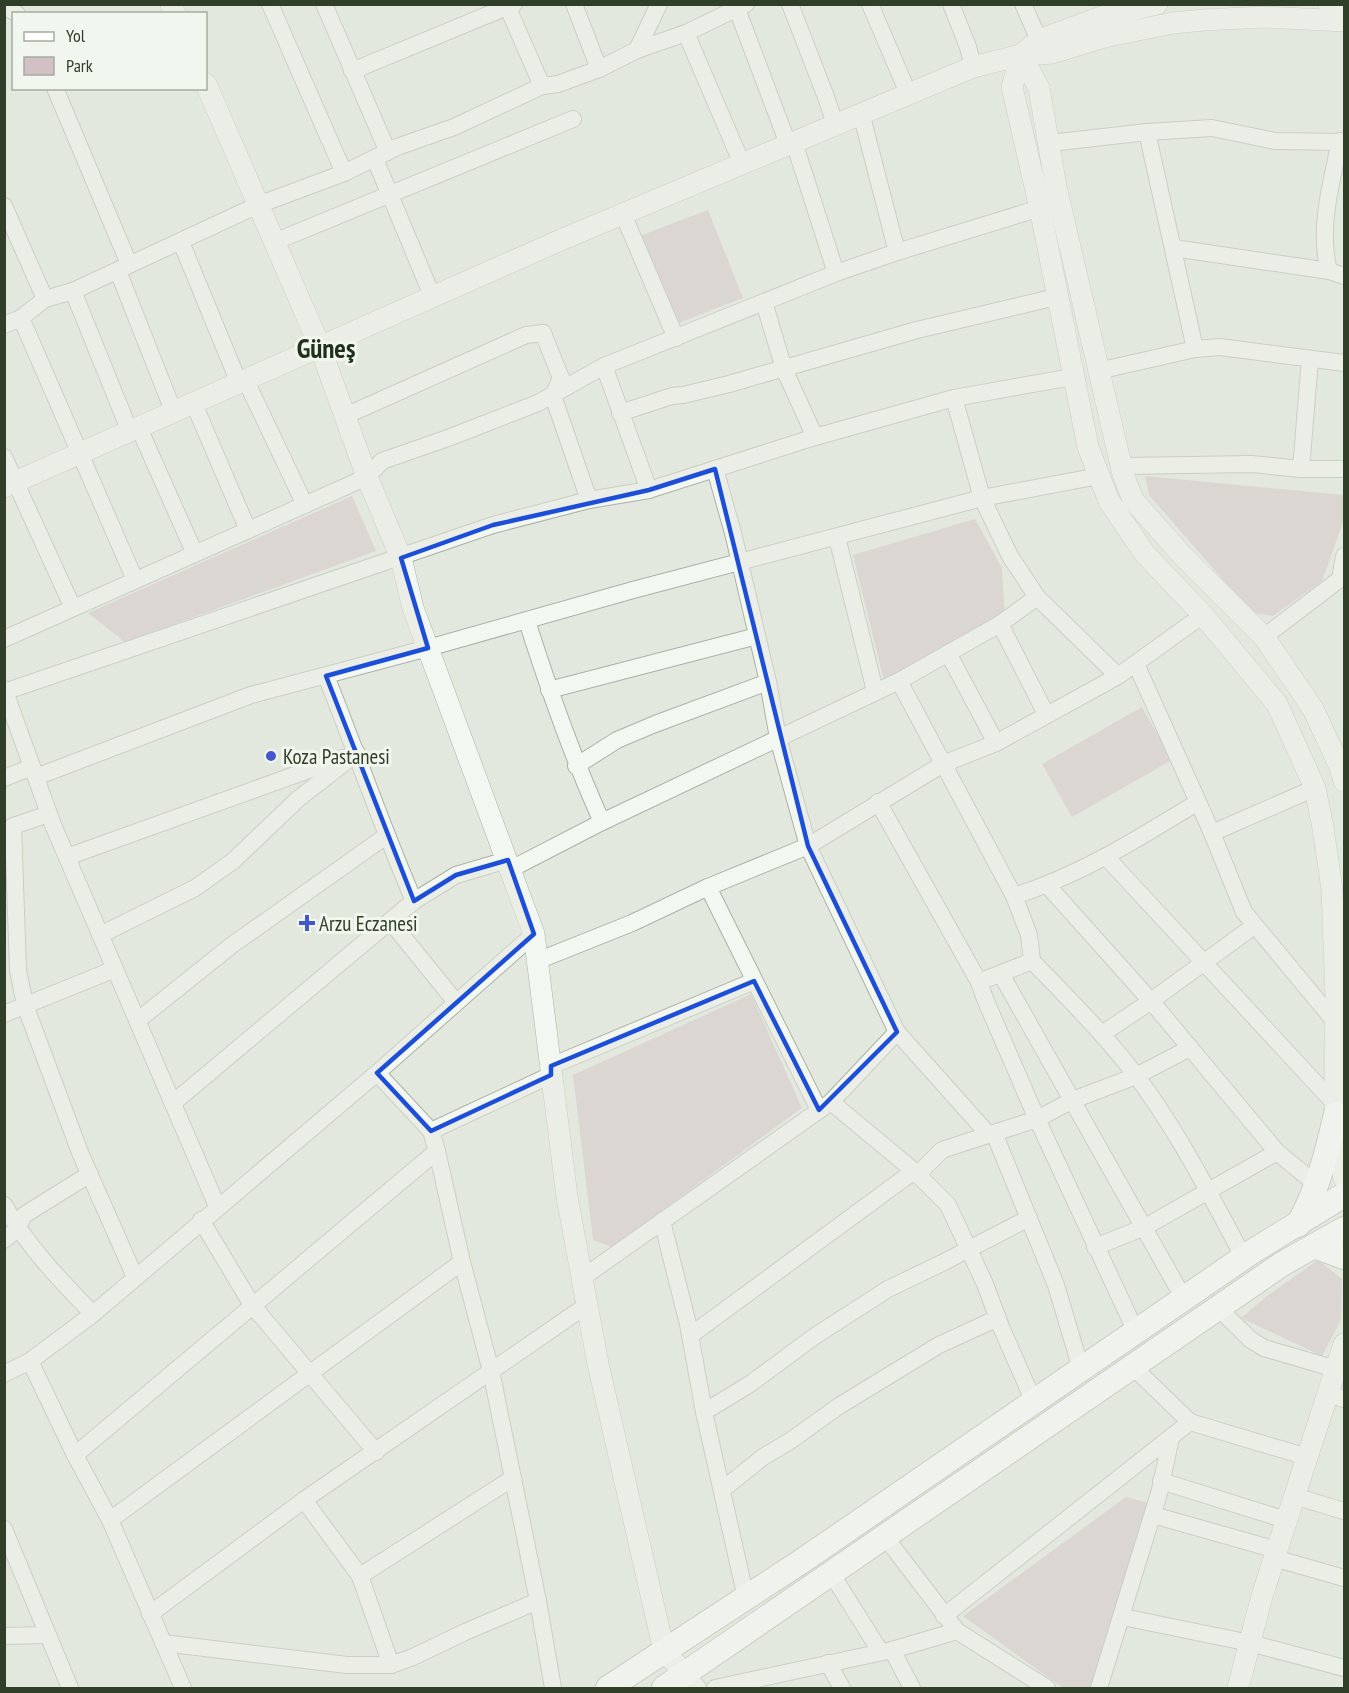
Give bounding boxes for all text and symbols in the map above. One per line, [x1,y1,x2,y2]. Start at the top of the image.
legend [12,12,207,90]
text: Yol [66,24,86,47]
text: Park [66,54,93,77]
district label: Güneş [297,331,355,365]
place label: Koza Pastanesi [283,743,390,770]
marker: Koza Pastanesi [264,749,278,763]
place label: Arzu Eczanesi [319,910,418,937]
marker: Arzu Eczanesi [300,916,314,930]

